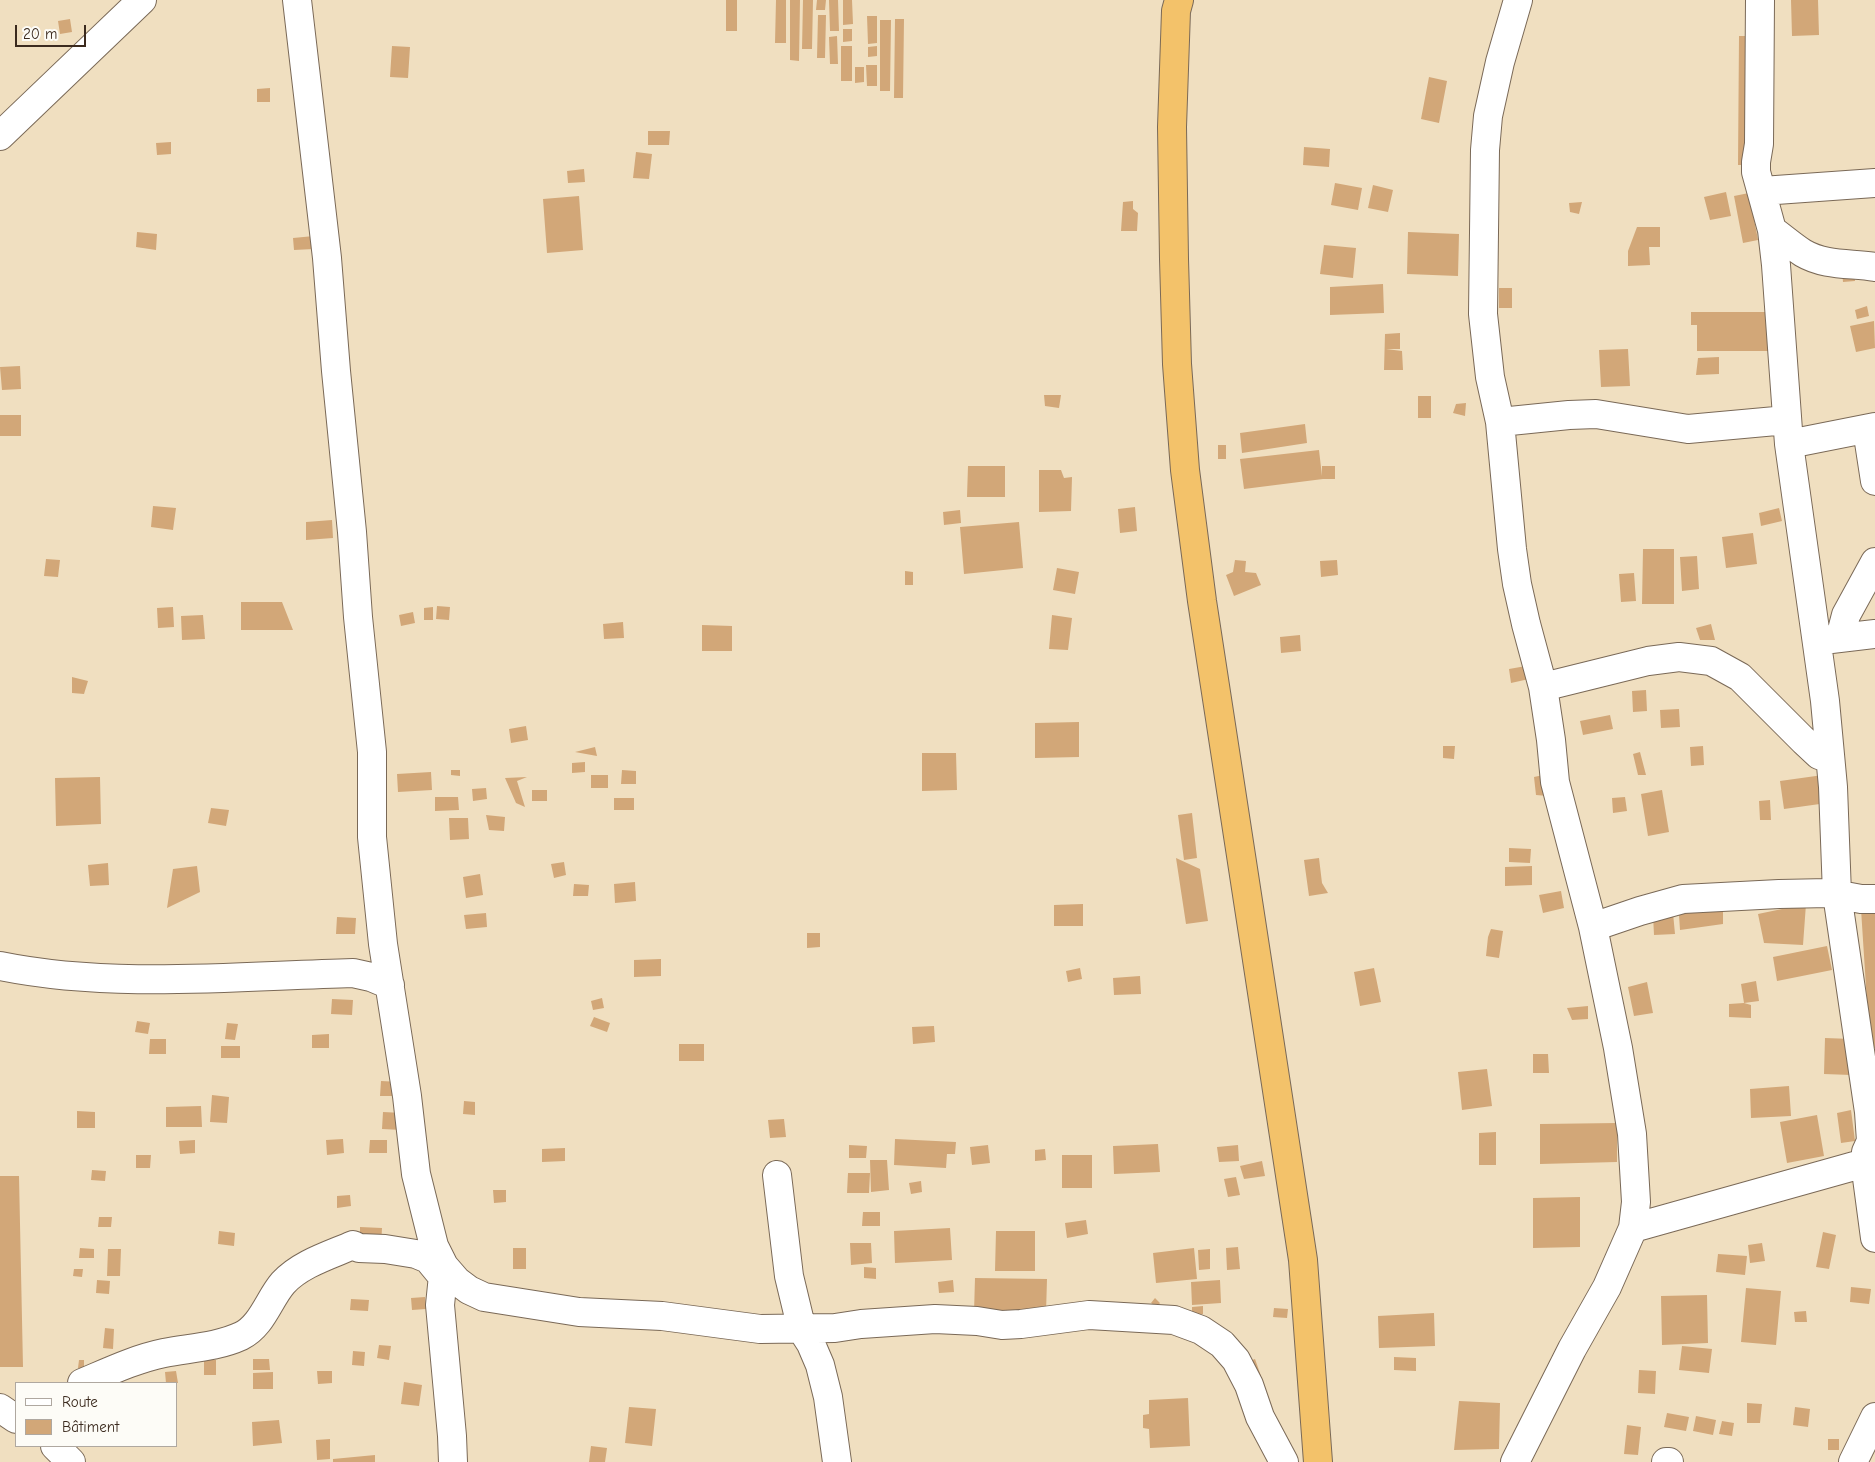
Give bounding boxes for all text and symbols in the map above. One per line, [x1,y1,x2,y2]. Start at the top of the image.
scale bar [18,15,89,47]
text: 20 m [23,25,57,43]
legend [15,1382,178,1447]
text: Route [62,1393,98,1411]
text: Bâtiment [62,1418,119,1436]

